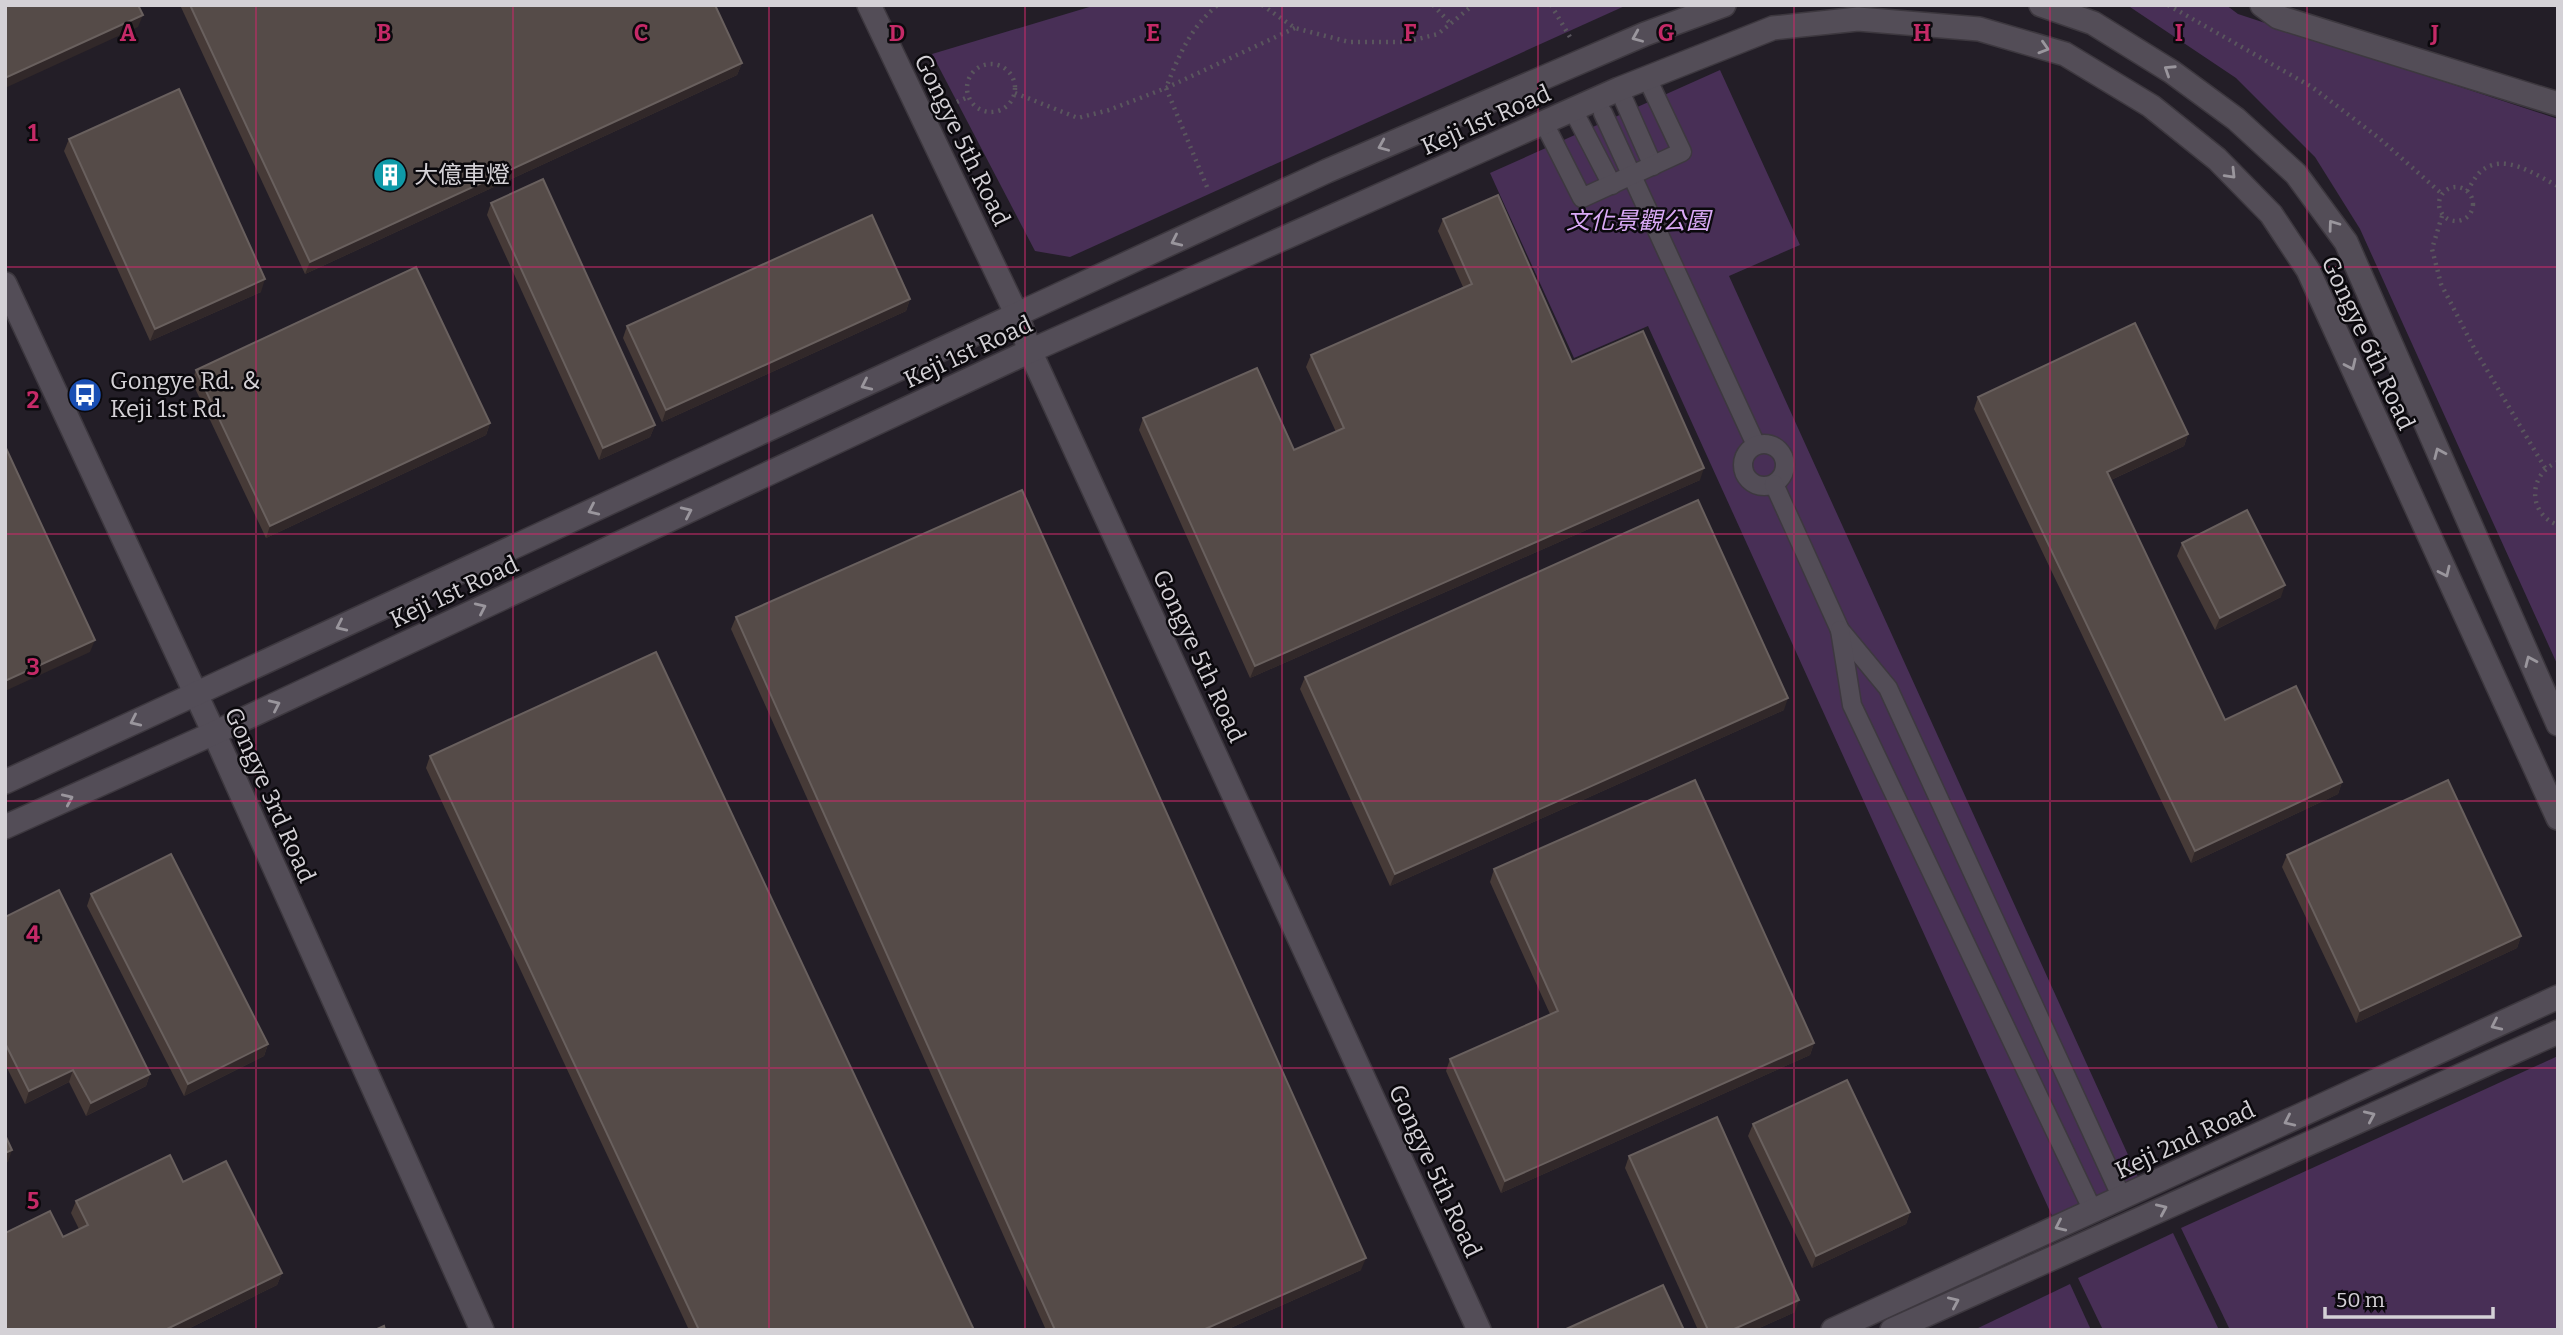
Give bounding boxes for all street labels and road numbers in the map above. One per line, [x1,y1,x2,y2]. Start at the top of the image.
street label: Gongye 5th Road [908,50,1016,230]
street label: Keji 1st Road [1417,79,1555,161]
street label: Gongye 6th Road [2315,252,2421,434]
street label: Keji 1st Road [899,310,1037,394]
street label: Keji 1st Road [385,550,523,634]
street label: Gongye 5th Road [1147,565,1251,747]
street label: Gongye 3rd Road [219,703,321,887]
street label: Gongye 5th Road [1383,1080,1487,1262]
street label: Keji 2nd Road [2111,1095,2259,1185]

